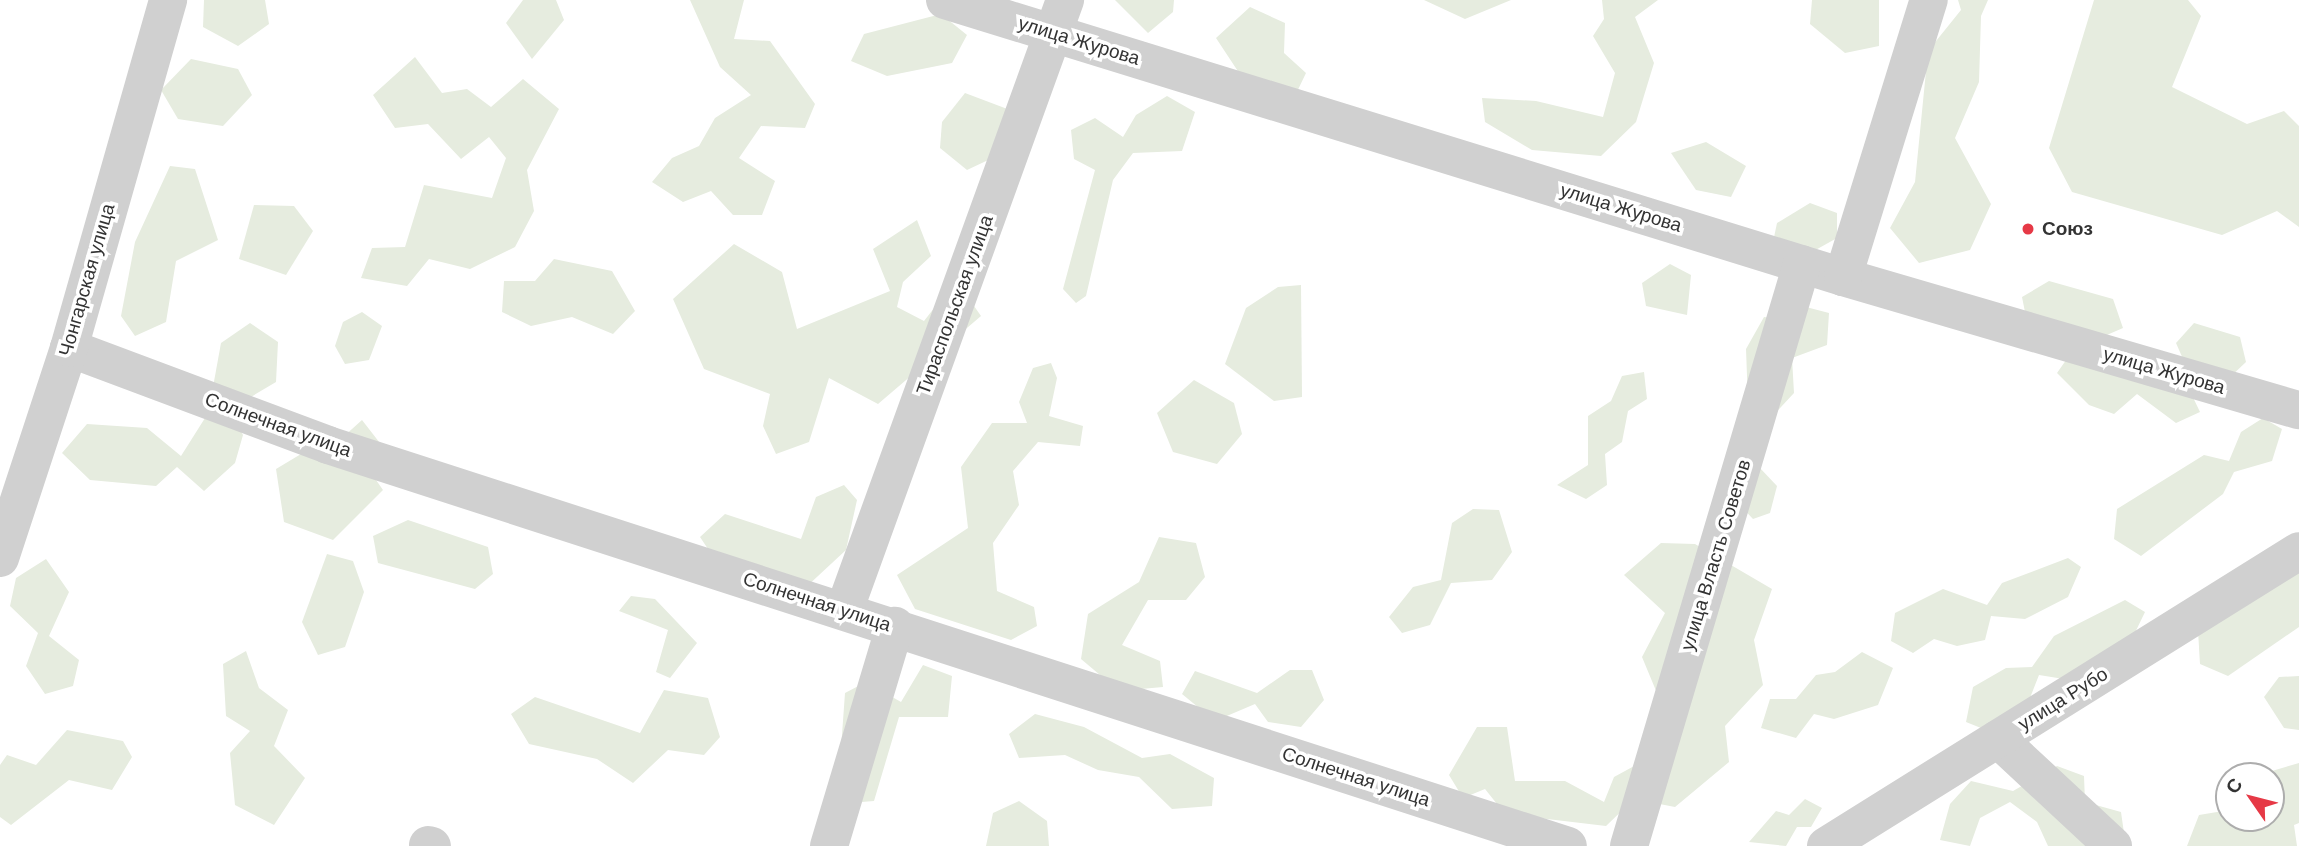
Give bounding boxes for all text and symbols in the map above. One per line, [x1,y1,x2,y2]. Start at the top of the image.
street label: улица Журова [1016,12,1142,70]
street label: улица Журова [1558,179,1684,237]
street label: Чонгарская улица [54,201,120,359]
street label: Тираспольская улица [912,212,998,398]
place label: Союз [2042,218,2093,240]
marker: Союз [2020,221,2036,237]
street label: улица Журова [2100,343,2228,399]
street label: Солнечная улица [202,388,354,462]
street label: улица Власть Советов [1676,457,1756,653]
street label: Солнечная улица [740,567,894,637]
street label: улица Рубо [2014,662,2112,736]
street label: Солнечная улица [1279,742,1433,812]
north arrow [2215,762,2285,832]
text: С [2221,774,2247,797]

